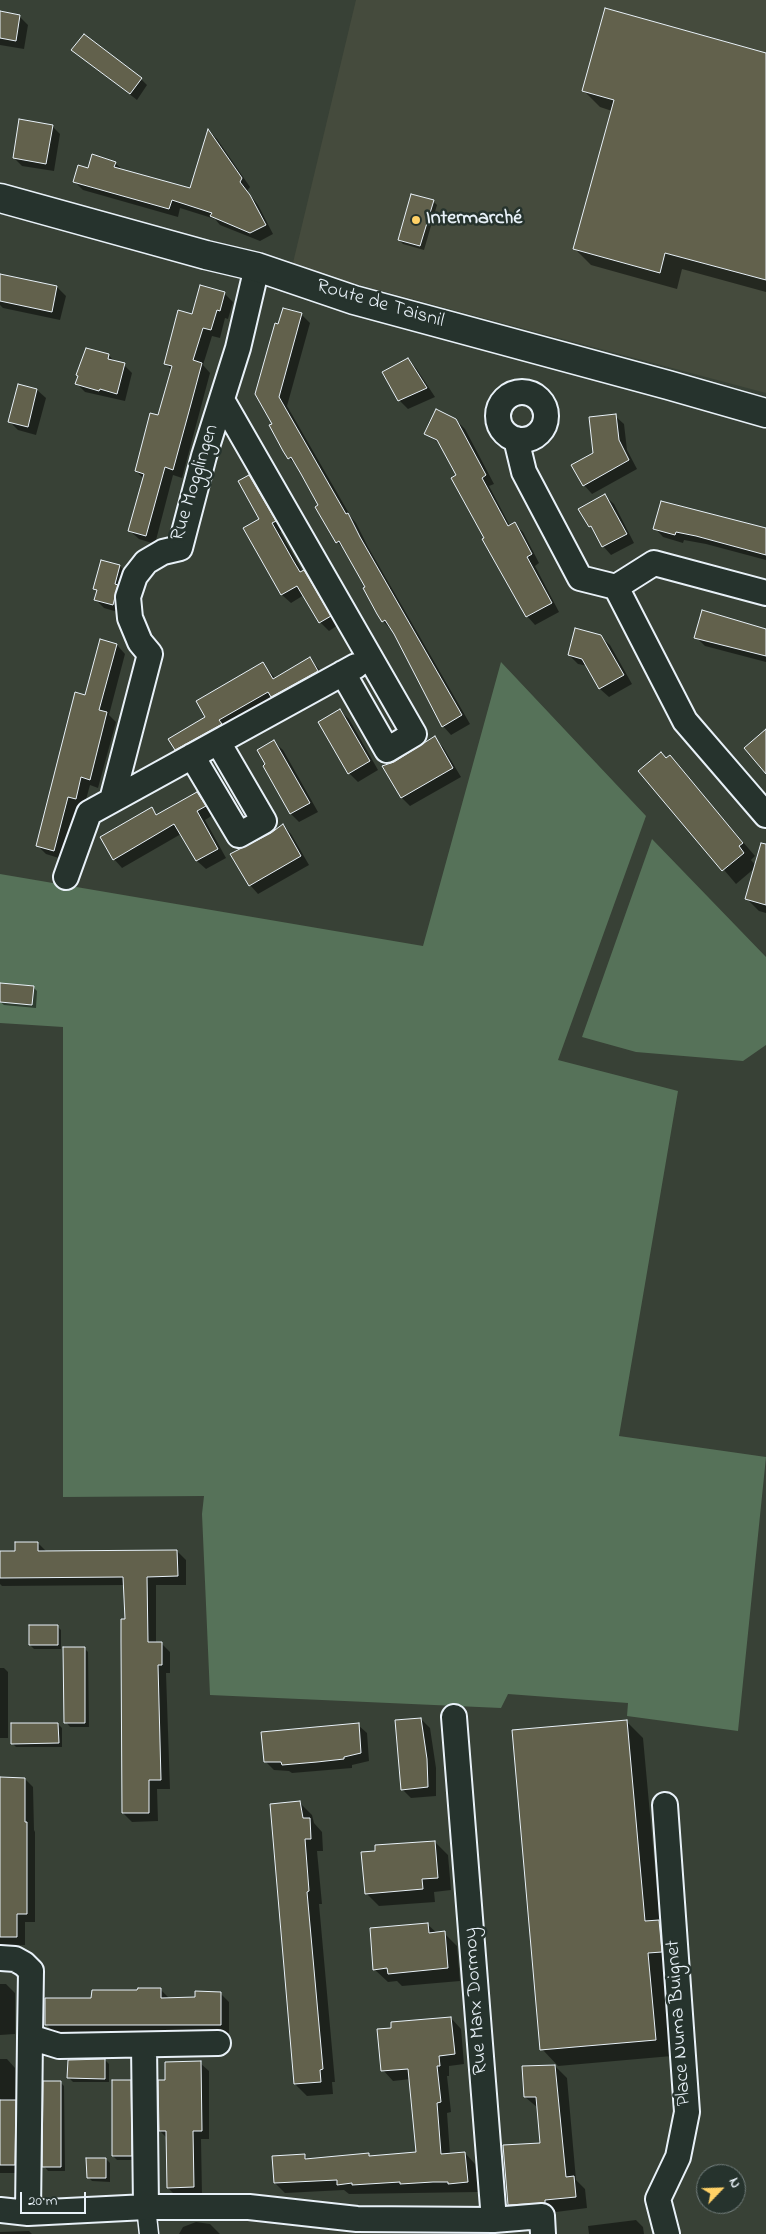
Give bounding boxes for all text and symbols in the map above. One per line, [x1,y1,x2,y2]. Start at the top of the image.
place label: Intermarché [426,208,522,232]
marker: Intermarché [410,214,422,226]
street label: Route de Taisnil [313,275,447,335]
street label: Rue Mogglingen [167,422,225,544]
street label: Rue Marx Dormoy [460,1926,494,2076]
street label: Place Numa Buignet [662,1939,698,2107]
north arrow [696,2164,746,2214]
text: N [723,2175,746,2192]
scale bar [22,2182,89,2214]
text: 20 m [28,2190,57,2212]

